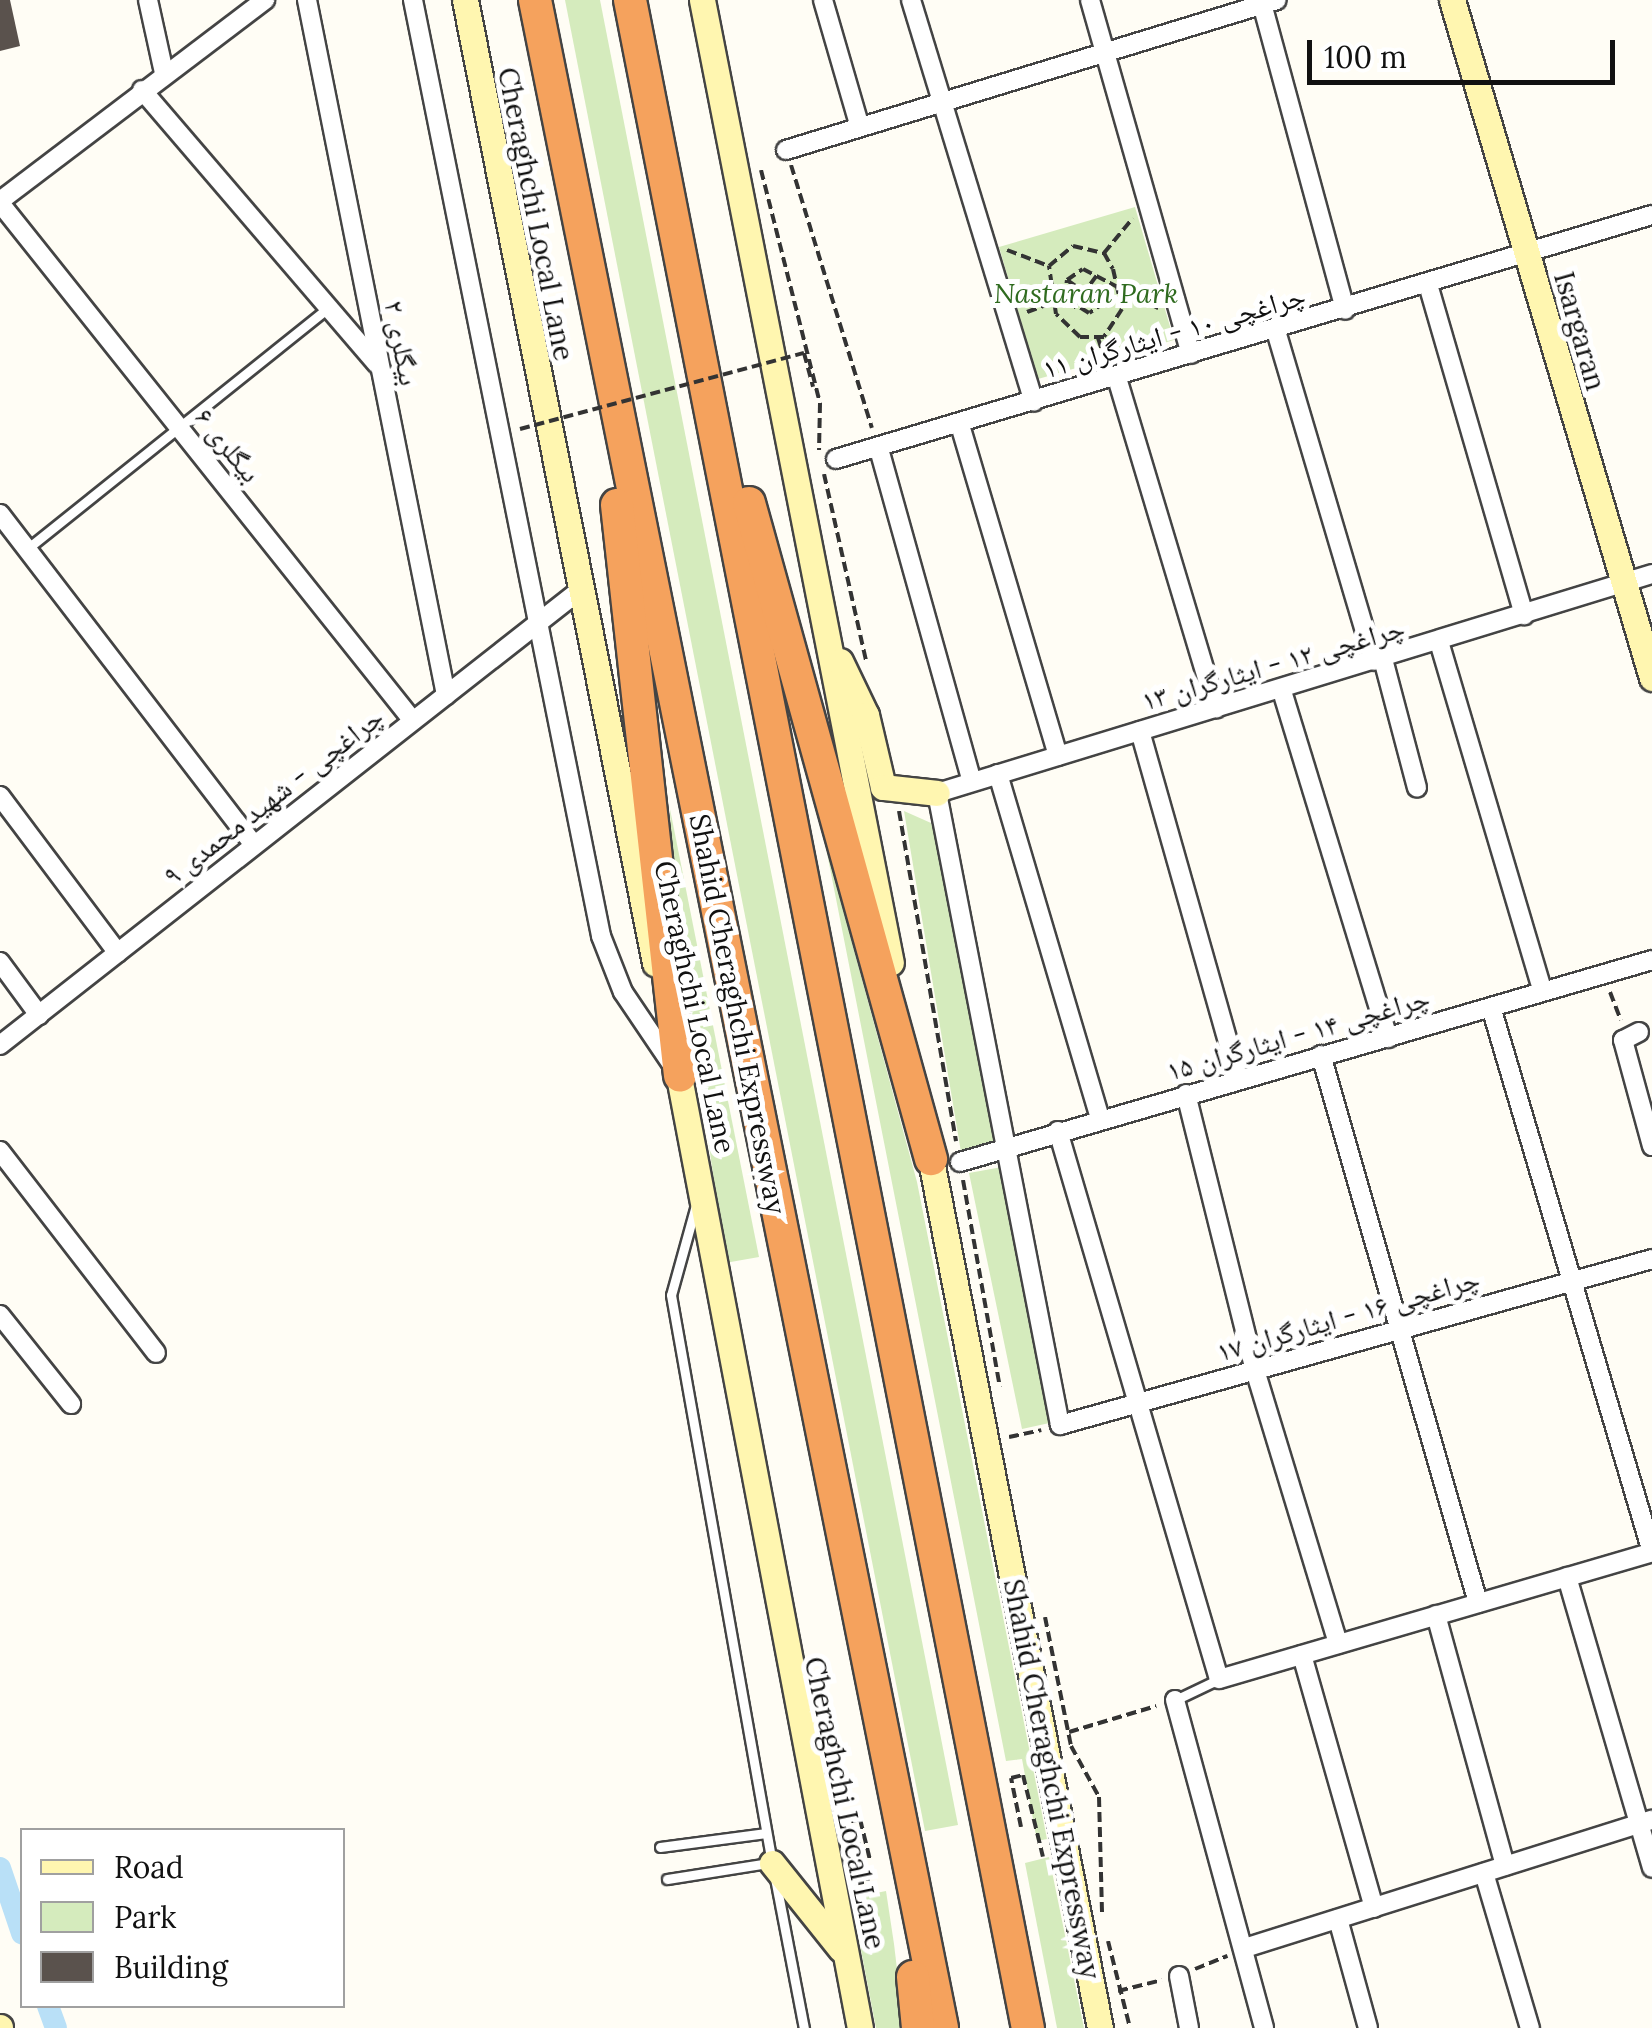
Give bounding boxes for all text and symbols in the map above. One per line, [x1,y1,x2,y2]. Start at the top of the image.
scale bar [1312,20,1620,82]
text: 100 m [1324,38,1407,76]
street label: Cheraghchi Local Lane [491,65,581,363]
street label: Isargaran [1547,268,1613,394]
park label: Nastaran Park [994,276,1178,310]
street label: چراغچی ۱۰ - ایثارگران ۱۱ [1039,278,1309,386]
street label: بیگلری ۲ [377,298,427,388]
street label: بیگلری ۶ [188,401,268,489]
street label: چراغچی ۱۲ - ایثارگران ۱۳ [1138,610,1408,718]
street label: ۹ چراغچی - شهید محمدی [156,700,390,892]
street label: Shahid Cheraghchi Expressway [683,811,793,1217]
street label: Cheraghchi Local Lane [648,858,742,1156]
street label: چراغچی ۱۴ - ایثارگران ۱۵ [1163,980,1433,1088]
street label: چراغچی ۱۶ - ایثارگران ۱۷ [1213,1261,1483,1369]
street label: Shahid Cheraghchi Expressway [997,1576,1107,1982]
street label: Cheraghchi Local Lane [798,1654,892,1952]
legend [20,1828,345,2008]
text: Road [114,1848,184,1886]
text: Park [114,1898,176,1936]
text: Building [114,1948,228,1986]

